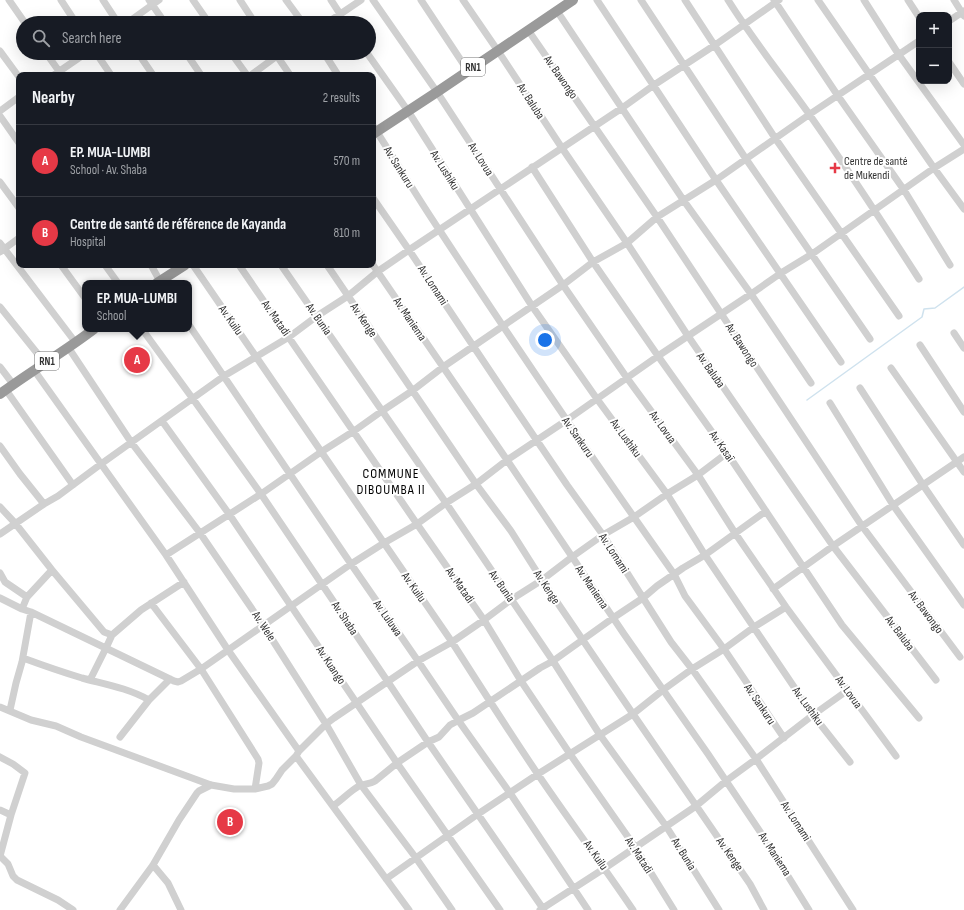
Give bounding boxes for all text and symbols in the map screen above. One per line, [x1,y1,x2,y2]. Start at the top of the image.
map controls [916,12,952,84]
button: + [916,12,952,48]
search box [16,16,376,60]
icon: search [30,27,52,49]
text: Search here [62,29,122,48]
button: − [916,48,952,84]
street label: Av. Bawongo [540,52,581,102]
road number: RN1 [461,58,485,76]
street label: Av. Baluba [513,80,548,122]
text: Nearby [32,88,75,108]
text: 2 results [323,90,360,106]
street label: Av. Lovua [464,139,497,179]
text: EP. MUA-LUMBI [70,143,150,162]
street label: Av. Sankuru [379,143,417,191]
street label: Av. Lushiku [426,147,463,193]
text: A [42,153,48,169]
text: 570 m [333,153,360,169]
place label: Centre de santé de Mukendi [844,154,908,183]
text: School · Av. Shaba [70,162,147,178]
marker: Centre de santé de Mukendi [829,162,841,174]
text: Centre de santé de référence de Kayanda [70,215,286,234]
text: B [42,225,48,241]
text: 810 m [334,225,360,241]
text: Hospital [70,234,106,250]
street label: Av. Lomami [414,262,451,308]
popup [82,280,192,332]
text: EP. MUA-LUMBI [97,289,177,308]
street label: Av. Maniema [389,294,430,344]
street label: Av. Matadi [257,297,293,339]
street label: Av. Bunia [302,300,335,338]
street label: Av. Kenge [346,300,380,340]
street label: Av. Kuilu [214,302,246,338]
text: School [97,308,126,324]
street label: Av. Bawongo [721,320,761,370]
your location [535,330,555,350]
pin: A [124,345,150,375]
street label: Av. Baluba [692,349,728,391]
road number: RN1 [35,352,59,370]
street label: Av. Lovua [645,407,680,447]
street label: Av. Sankuru [558,413,597,460]
street label: Av. Lushiku [606,415,645,460]
street label: Av. Kasaï [705,427,738,465]
district label: COMMUNE DIBOUMBA II [356,465,426,498]
street label: Av. Lomami [595,530,632,576]
street label: Av. Maniema [571,562,612,612]
street label: Av. Matadi [441,564,477,606]
street label: Av. Kenge [529,566,563,607]
street label: Av. Bunia [485,567,518,605]
street label: Av. Kuilu [397,569,429,605]
street label: Av. Bawongo [904,587,947,637]
street label: Av. Luluwa [369,596,406,640]
street label: Av. Shaba [327,598,362,638]
street label: Av. Wele [248,608,279,644]
street label: Av. Baluba [881,612,918,654]
street label: Av. Kuango [312,642,349,687]
street label: Av. Lovua [831,672,866,712]
street label: Av. Sankuru [740,680,779,728]
street label: Av. Lushiku [788,683,827,728]
street label: Av. Lomami [777,798,814,844]
pin: B [217,807,243,837]
street label: Av. Maniema [754,829,795,879]
street label: Av. Matadi [621,833,656,876]
street label: Av. Bunia [667,834,700,874]
street label: Av. Kenge [712,834,747,874]
street label: Av. Kuilu [579,837,611,873]

